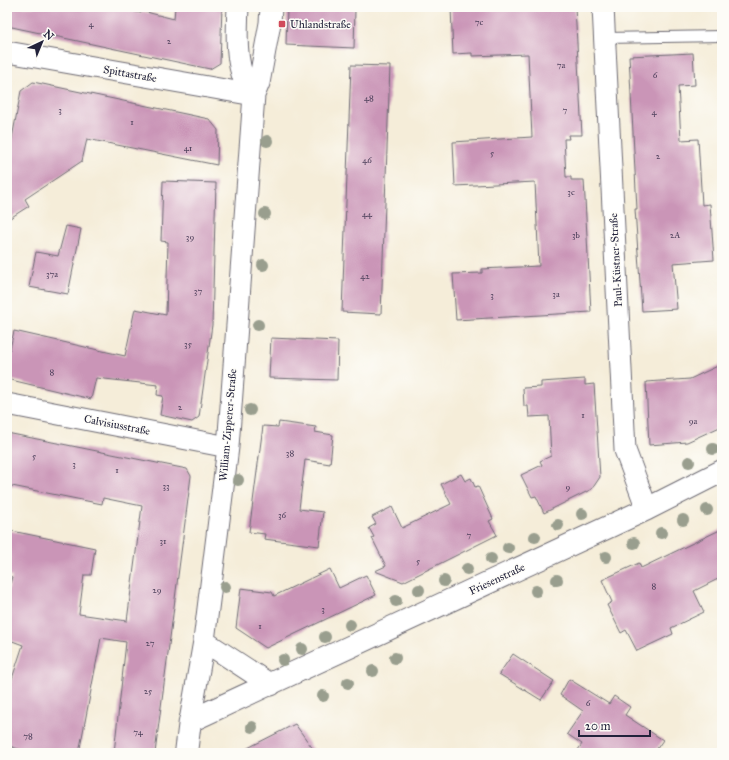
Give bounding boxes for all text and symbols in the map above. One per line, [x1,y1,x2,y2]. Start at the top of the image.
house number: 7c [475,16,483,27]
house number: 4 [88,18,94,29]
place label: Uhlandstraße [290,18,351,31]
marker: Uhlandstraße [277,19,287,29]
north arrow [22,22,62,62]
text: N [41,27,57,44]
house number: 2 [167,35,172,46]
house number: 7a [557,59,565,70]
street label: Spittastraße [102,63,158,85]
house number: 6 [653,69,658,80]
house number: 48 [364,92,374,103]
house number: 3 [58,104,62,115]
house number: 7 [563,104,568,115]
house number: 4 [651,106,657,117]
house number: 1 [130,116,134,127]
house number: 41 [184,142,193,153]
house number: 5 [490,147,495,158]
house number: 2 [656,150,661,161]
house number: 46 [362,154,372,165]
house number: 3c [567,186,575,197]
house number: 44 [362,208,373,219]
street label: Paul-Küstner-Straße [607,212,625,307]
house number: 3b [572,229,581,240]
house number: 2A [670,229,680,240]
house number: 39 [186,231,194,242]
house number: 37a [46,268,58,279]
house number: 42 [360,270,370,281]
house number: 37 [194,285,202,296]
house number: 3a [552,288,560,299]
house number: 3 [490,289,494,300]
house number: 35 [184,338,193,349]
house number: 8 [50,366,55,377]
street label: William-Zipperer-Straße [217,368,239,482]
house number: 2 [178,401,183,412]
house number: 1 [581,409,585,420]
street label: Calvisiusstraße [83,412,152,438]
house number: 9a [689,415,698,426]
house number: 38 [286,447,294,458]
house number: 5 [32,450,37,461]
house number: 3 [72,458,76,469]
house number: 1 [115,464,119,475]
house number: 33 [162,480,170,491]
house number: 9 [566,481,571,492]
house number: 36 [278,509,286,520]
house number: 7 [467,529,472,540]
house number: 31 [159,535,167,546]
house number: 5 [416,555,421,566]
street label: Friesenstraße [467,560,527,598]
house number: 8 [652,580,657,591]
house number: 29 [152,584,162,595]
house number: 3 [321,603,325,614]
house number: 1 [258,620,262,631]
house number: 27 [146,637,155,648]
house number: 25 [144,685,153,696]
house number: 6 [586,697,591,708]
scale bar [579,712,650,738]
text: 20 m [585,719,611,733]
house number: 74 [133,726,144,737]
house number: 78 [23,730,33,741]

